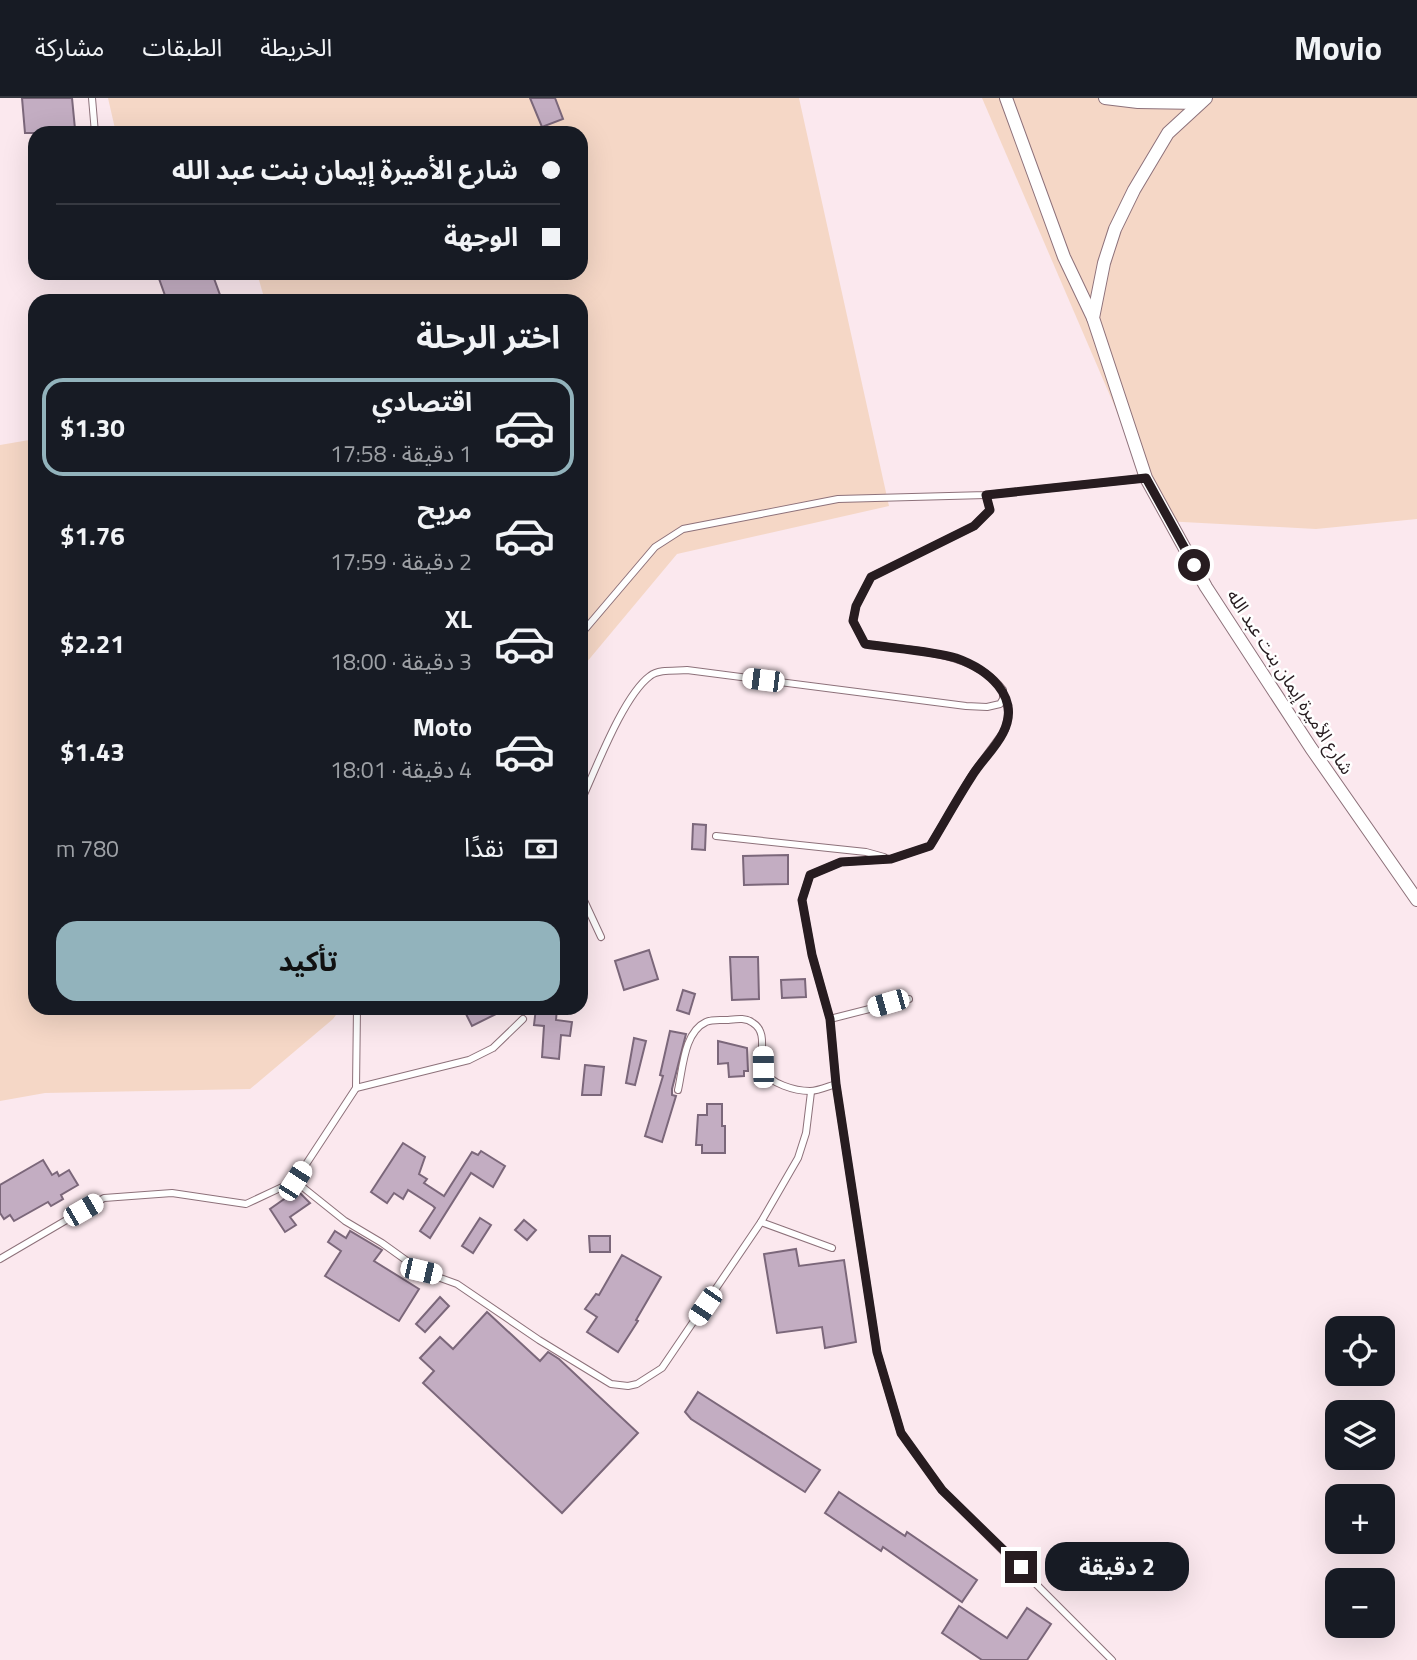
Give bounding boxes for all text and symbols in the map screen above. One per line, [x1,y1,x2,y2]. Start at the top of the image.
text: Movio [1294,23,1382,73]
text: مشاركة [35,29,104,65]
text: الطبقات [142,29,222,65]
text: الخريطة [260,29,332,65]
text: شارع الأميرة إيمان بنت عبد الله [172,150,518,189]
text: الوجهة [444,217,518,256]
text: اختر الرحلة [416,312,560,360]
text: اقتصادي [372,382,472,421]
icon: car [493,396,556,459]
text: $1.30 [60,408,125,447]
text: 1 دقيقة · 17:58 [330,436,472,471]
text: مريح [417,490,472,529]
icon: car [493,504,556,567]
text: $1.76 [60,516,125,555]
text: 2 دقيقة · 17:59 [330,544,472,579]
route start [1178,549,1210,581]
street label: شارع الأميرة إيمان بنت عبد الله [1220,584,1360,780]
text: XL [445,599,472,638]
icon: car [493,612,556,675]
text: $2.21 [60,624,125,663]
text: 3 دقيقة · 18:00 [330,644,472,679]
car [741,667,786,693]
text: Moto [413,707,472,746]
icon: car [493,720,556,783]
text: $1.43 [60,732,125,771]
text: 4 دقيقة · 18:01 [330,752,472,787]
text: نقدًا [464,828,504,867]
icon: cash [522,830,560,868]
text: 780 m [56,831,119,866]
button: تأكيد [56,921,560,1001]
car [865,987,912,1019]
car [753,1046,774,1088]
car [275,1158,316,1204]
car [60,1190,107,1230]
car [399,1256,444,1286]
car [685,1283,726,1329]
map controls [1325,1316,1395,1638]
button: locate [1325,1316,1395,1386]
button: layers [1325,1400,1395,1470]
button: + [1325,1484,1395,1554]
callout: 2 دقيقة [1046,1542,1189,1592]
text: 2 دقيقة [1079,1549,1155,1584]
route end [1005,1551,1037,1583]
button: − [1325,1568,1395,1638]

